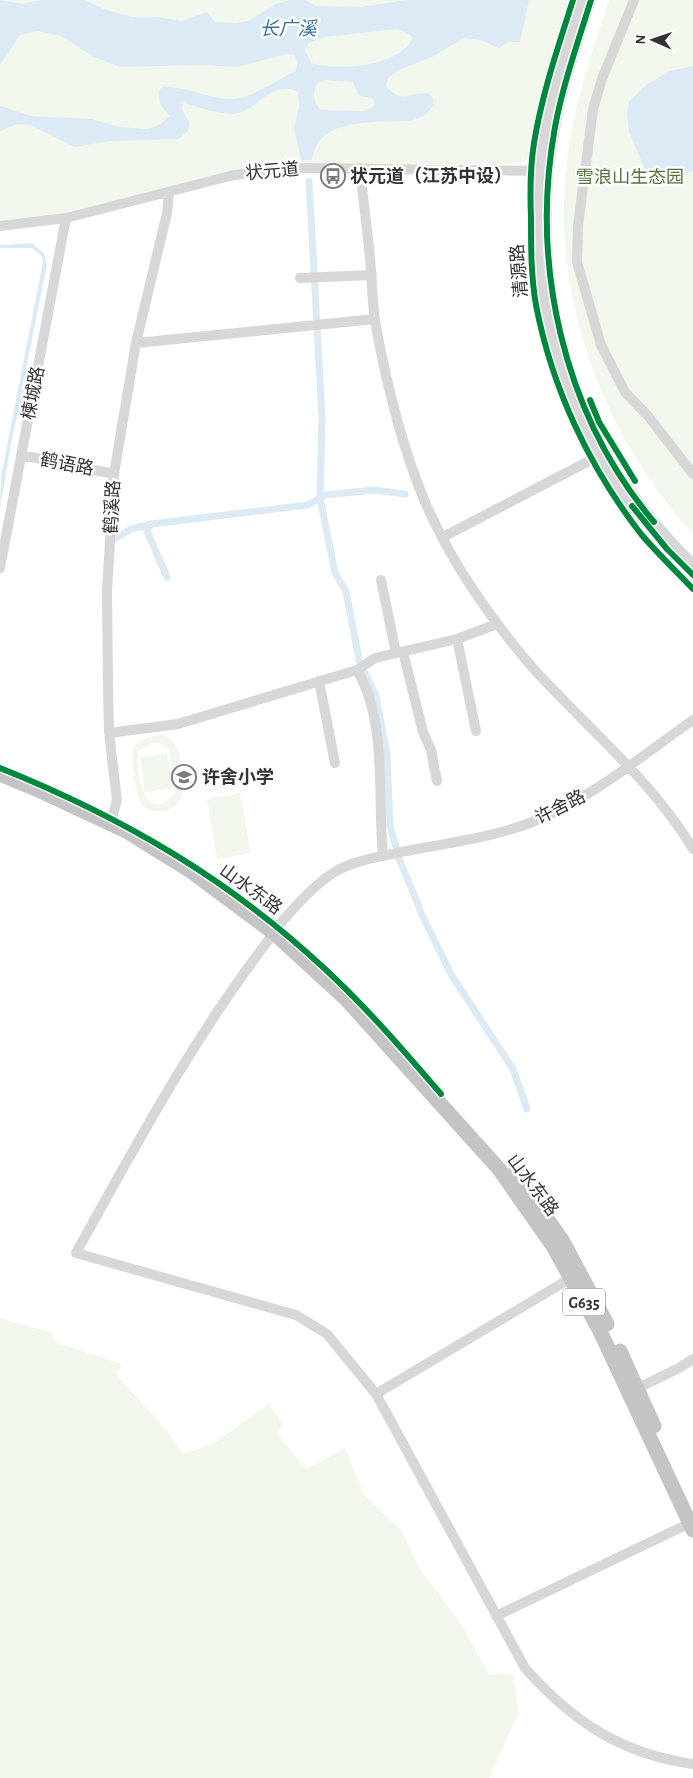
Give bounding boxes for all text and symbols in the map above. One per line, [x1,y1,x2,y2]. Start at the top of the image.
north arrow [628,15,678,65]
water label: 长广溪 [259,19,318,39]
text: N [634,34,648,45]
street label: 状元道 [244,159,300,183]
bus stop icon: 状元道（江苏中设） [320,163,346,189]
place label: 状元道（江苏中设） [350,166,512,186]
park label: 雪浪山生态园 [576,167,684,187]
street label: 清源路 [507,243,531,299]
street label: 楝城路 [18,365,48,421]
street label: 鹤语路 [39,449,95,479]
street label: 鹤溪路 [101,480,123,534]
school or university icon: 许舍小学 [171,764,197,790]
place label: 许舍小学 [202,767,274,787]
street label: 许舍路 [531,786,589,828]
street label: 山水东路 [216,860,286,918]
street label: 山水东路 [503,1150,563,1220]
road number: G635 [563,1288,605,1315]

